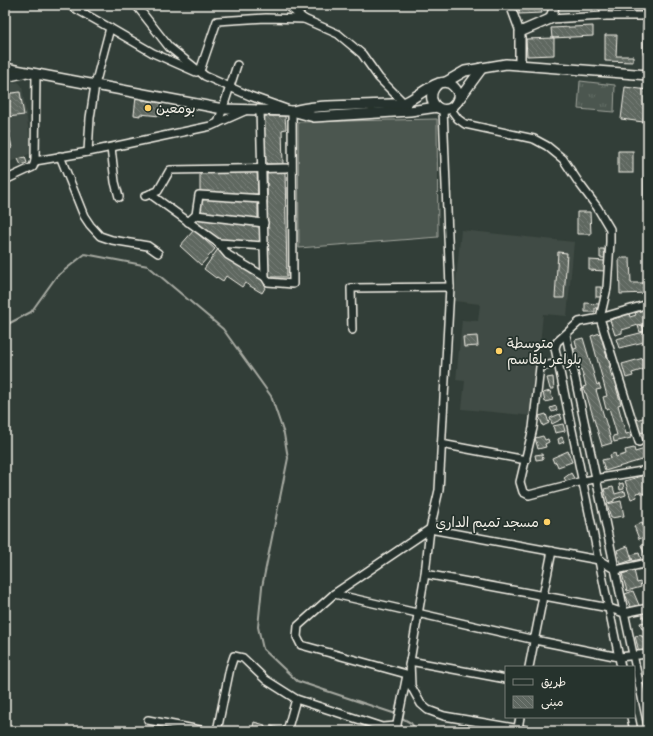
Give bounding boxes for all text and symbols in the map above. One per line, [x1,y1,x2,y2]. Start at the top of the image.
place label: بومعين [156,100,196,117]
marker: بومعين [143,103,153,113]
place label: متوسطة بلواعر بلقاسم [507,335,582,370]
marker: متوسطة بلواعر بلقاسم [494,346,504,356]
place label: مسجد تميم الداري [436,514,539,533]
marker: مسجد تميم الداري [542,517,552,527]
legend [505,666,635,718]
text: طريق [541,675,566,690]
text: مبنى [541,695,564,710]

